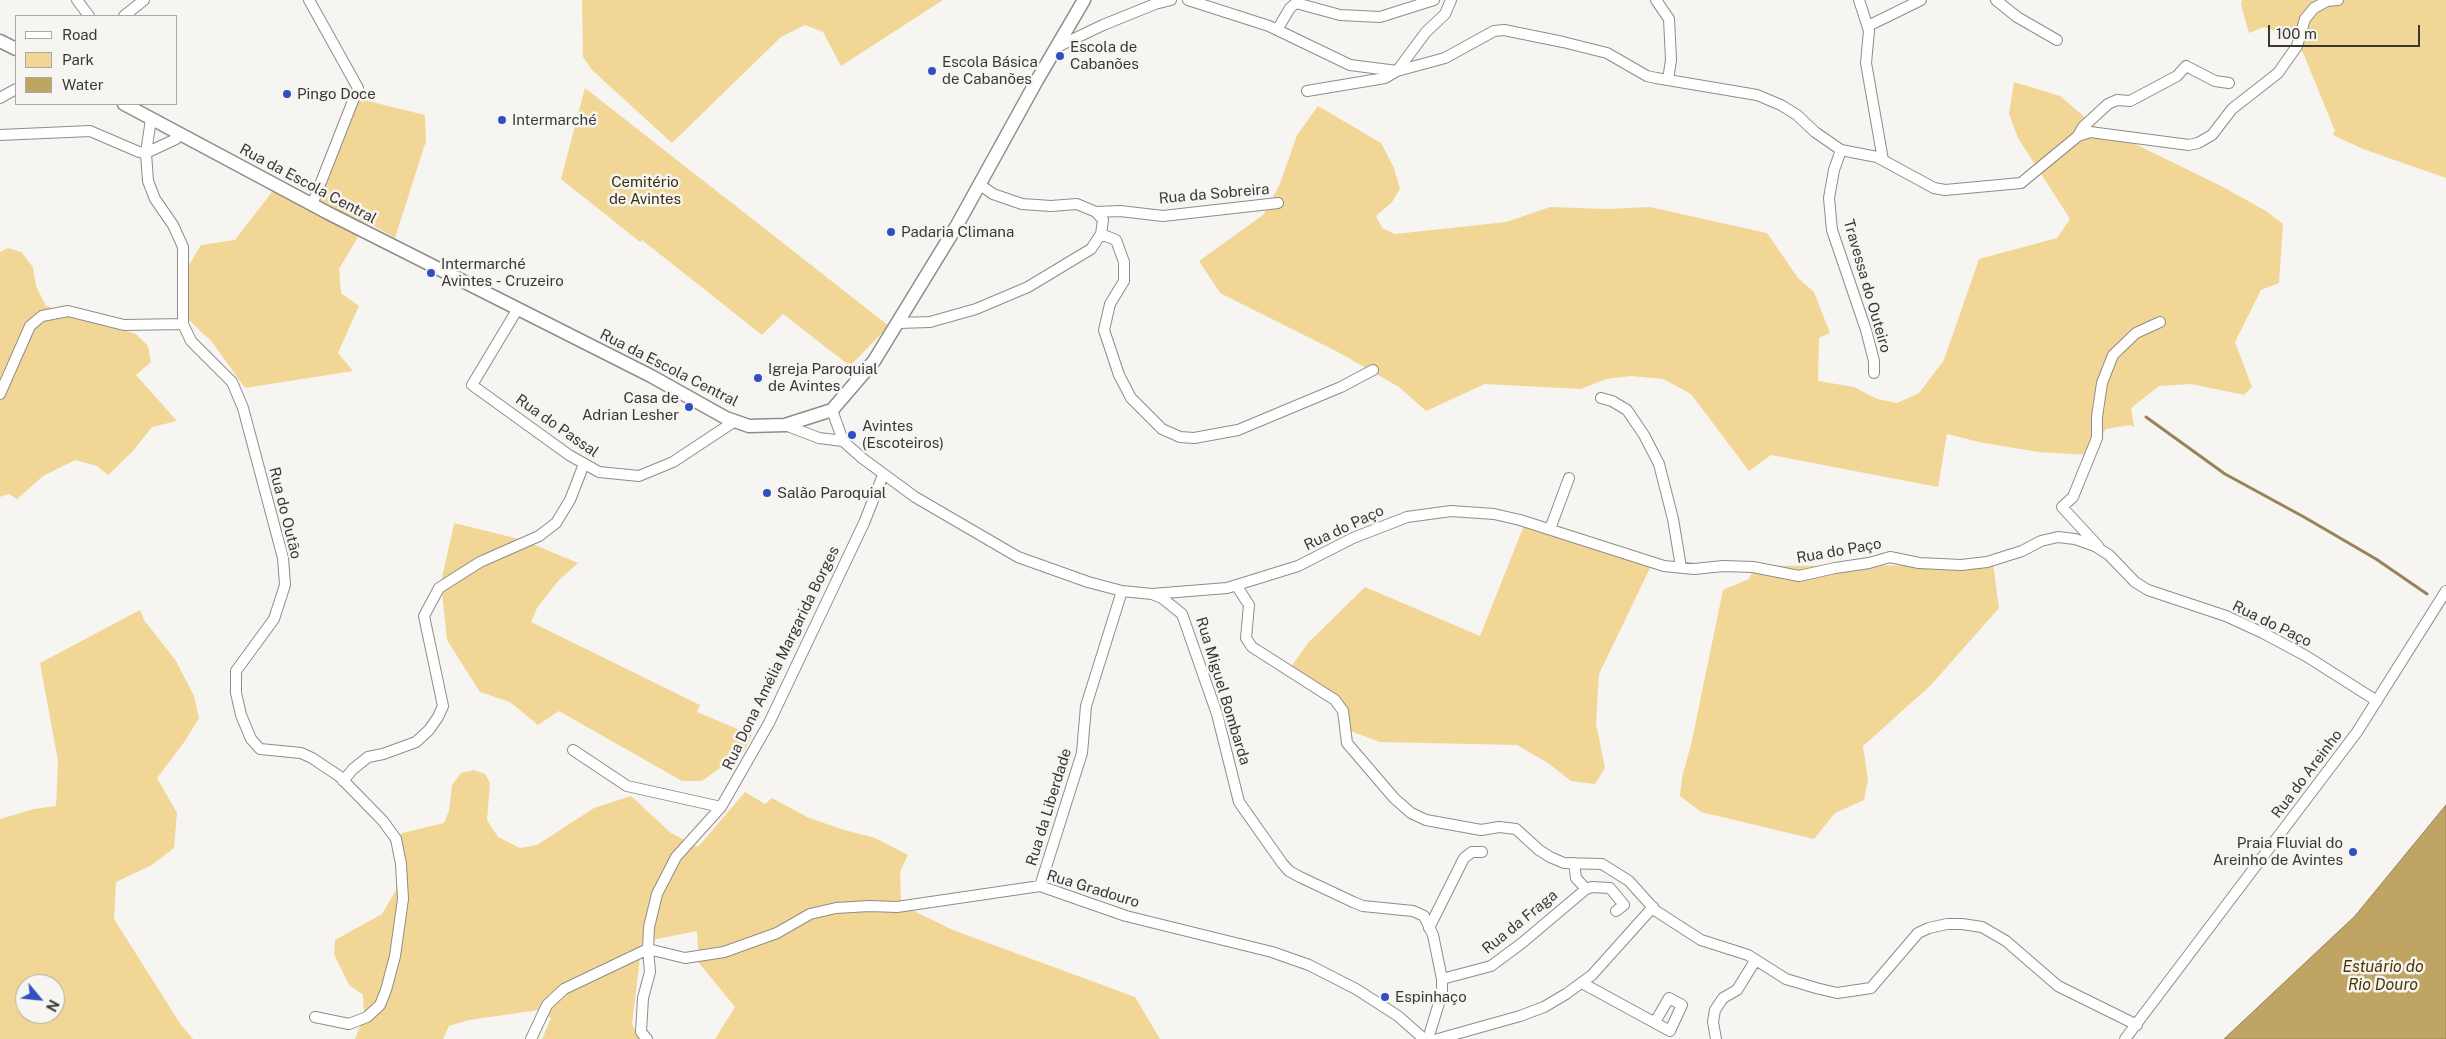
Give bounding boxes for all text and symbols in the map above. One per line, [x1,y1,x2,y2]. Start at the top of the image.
legend [15,15,178,105]
scale bar [2271,15,2424,47]
text: 100 m [2276,25,2317,42]
text: Road [62,26,98,43]
place label: Escola de Cabanões [1070,38,1139,73]
marker: Escola de Cabanões [1054,50,1066,62]
text: Park [62,51,94,68]
place label: Escola Básica de Cabanões [942,53,1038,88]
marker: Escola Básica de Cabanões [926,65,938,77]
text: Water [62,76,104,93]
place label: Pingo Doce [297,85,376,103]
marker: Pingo Doce [281,88,293,100]
place label: Intermarché [512,111,597,129]
marker: Intermarché [496,114,508,126]
street label: Rua da Escola Central [236,140,380,228]
park label: Cemitério de Avintes [609,173,681,208]
street label: Rua da Sobreira [1158,180,1270,208]
street label: Travessa do Outeiro [1839,217,1895,355]
place label: Padaria Climana [901,223,1014,241]
marker: Padaria Climana [885,226,897,238]
place label: Intermarché Avintes - Cruzeiro [441,255,564,290]
marker: Intermarché Avintes - Cruzeiro [425,267,437,279]
street label: Rua da Escola Central [597,325,741,411]
place label: Igreja Paroquial de Avintes [768,360,878,395]
marker: Igreja Paroquial de Avintes [752,372,764,384]
place label: Casa de Adrian Lesher [582,389,679,424]
street label: Rua do Passal [512,391,602,461]
marker: Casa de Adrian Lesher [683,401,695,413]
place label: Avintes (Escoteiros) [862,417,944,452]
marker: Avintes (Escoteiros) [846,429,858,441]
street label: Rua do Outão [265,465,305,561]
place label: Salão Paroquial [777,484,886,502]
marker: Salão Paroquial [761,487,773,499]
street label: Rua do Paço [1301,502,1387,554]
street label: Rua do Paço [1795,535,1883,567]
street label: Rua Dona Amélia Margarida Borges [719,543,843,773]
street label: Rua do Paço [2229,597,2315,651]
street label: Rua Miguel Bombarda [1192,615,1254,767]
street label: Rua do Areinho [2268,726,2346,822]
street label: Rua da Liberdade [1023,746,1075,868]
place label: Praia Fluvial do Areinho de Avintes [2213,834,2343,869]
marker: Praia Fluvial do Areinho de Avintes [2347,846,2359,858]
street label: Rua Gradouro [1044,866,1142,912]
street label: Rua da Fraga [1479,886,1561,958]
water label: Estuário do Rio Douro [2342,957,2424,995]
north arrow [15,974,65,1024]
place label: Espinhaço [1395,988,1467,1006]
marker: Espinhaço [1379,991,1391,1003]
text: N [43,997,62,1014]

